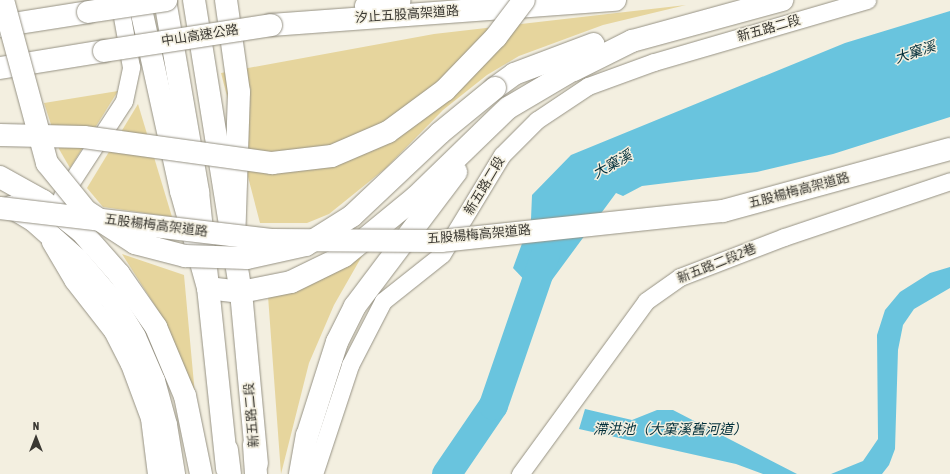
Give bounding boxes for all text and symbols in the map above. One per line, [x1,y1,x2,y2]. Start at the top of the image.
street label: 汐止五股高架道路 [355,4,459,26]
street label: 新五路二段 [736,13,802,45]
street label: 中山高速公路 [160,22,240,50]
water label: 大窠溪 [892,38,938,66]
water label: 大窠溪 [590,146,634,182]
street label: 新五路二段 [462,154,508,218]
street label: 五股楊梅高架道路 [747,170,851,212]
street label: 五股楊梅高架道路 [103,212,209,240]
street label: 五股楊梅高架道路 [427,223,531,247]
street label: 新五路二段2巷 [675,241,759,287]
street label: 新五路二段 [241,382,263,448]
north arrow [16,418,56,458]
text: N [33,420,39,432]
water label: 滯洪池（大窠溪舊河道） [593,421,747,437]

